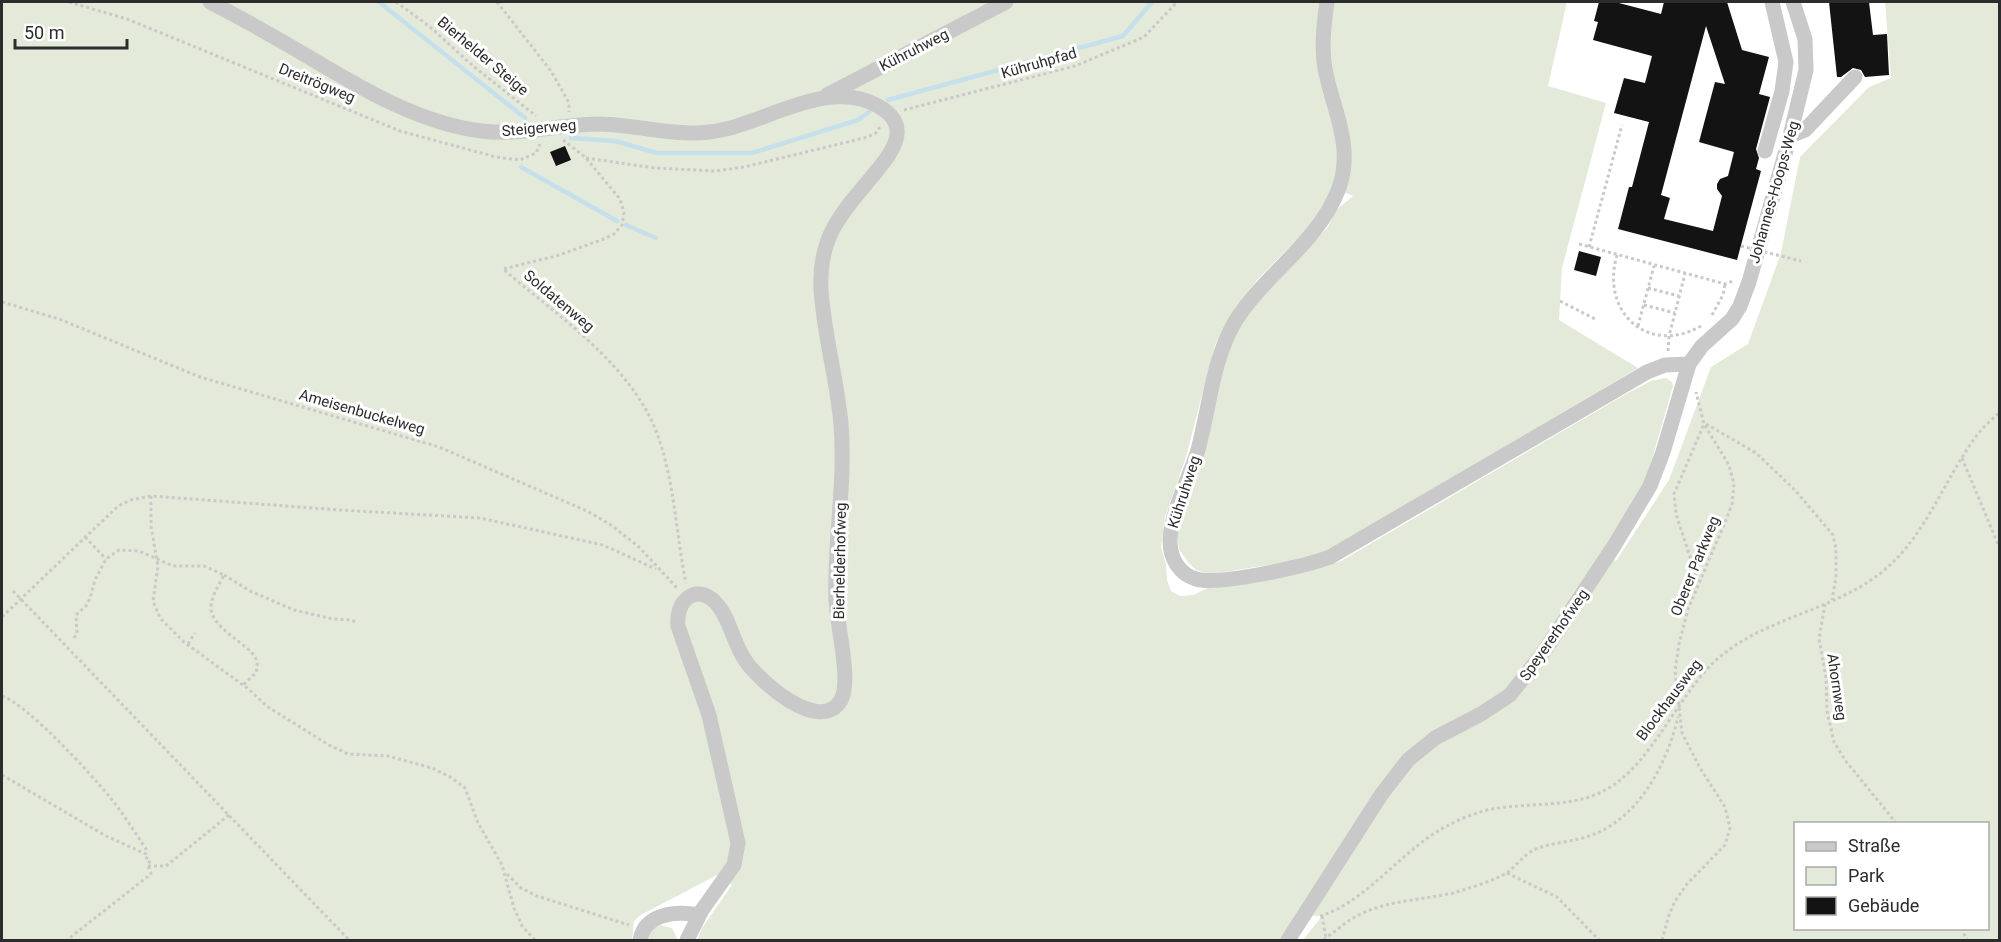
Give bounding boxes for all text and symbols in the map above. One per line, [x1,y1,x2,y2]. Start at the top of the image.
scale bar [15,12,128,50]
street label: Bierhelder Steige [434,13,532,99]
text: 50 m [24,22,64,43]
street label: Kühruhweg [876,25,952,75]
street label: Kühruhpfad [999,44,1079,82]
street label: Dreitrögweg [276,60,358,106]
street label: Steigerweg [501,116,577,140]
street label: Johannes-Hoops-Weg [1745,119,1803,265]
street label: Soldatenweg [520,266,598,336]
street label: Ameisenbuckelweg [297,385,427,439]
street label: Kühruhweg [1164,454,1204,530]
street label: Bierhelderhofweg [830,502,850,620]
street label: Oberer Parkweg [1667,513,1723,619]
street label: Speyererhofweg [1516,586,1592,684]
street label: Ahornweg [1823,652,1851,722]
street label: Blockhausweg [1633,656,1705,744]
legend [1794,822,1989,930]
text: Straße [1848,835,1900,856]
text: Park [1848,865,1885,886]
text: Gebäude [1848,895,1919,916]

